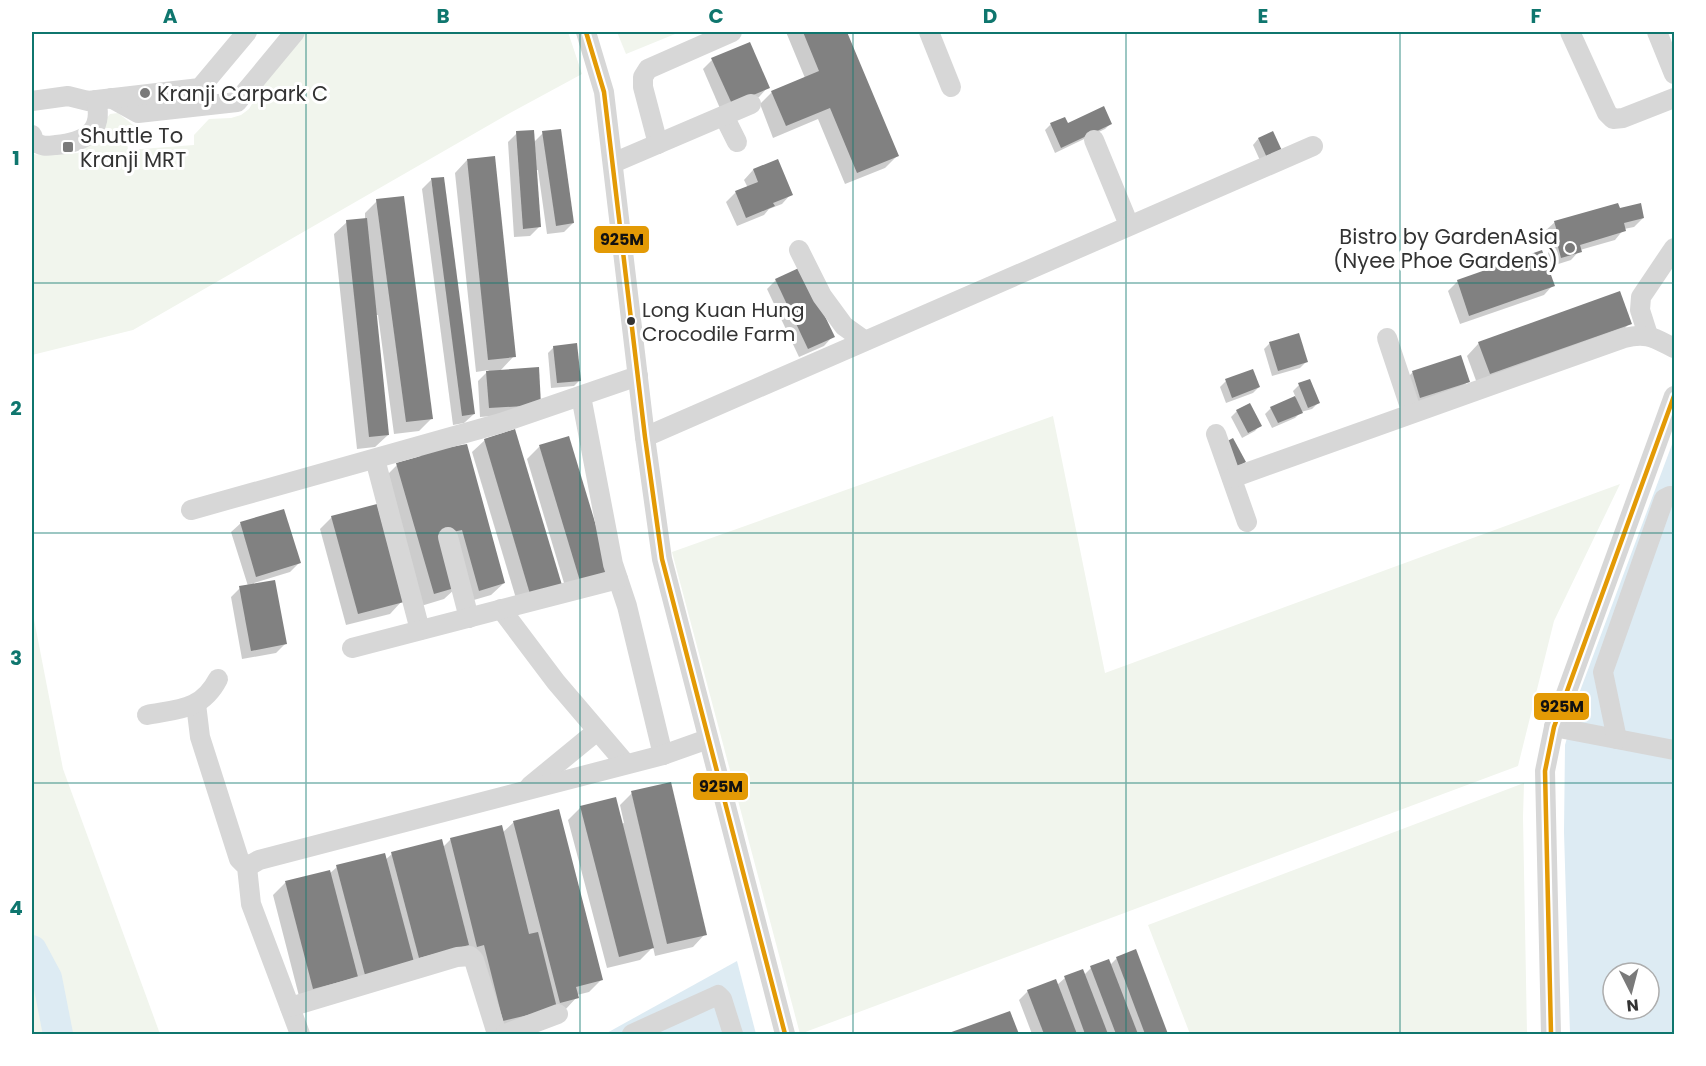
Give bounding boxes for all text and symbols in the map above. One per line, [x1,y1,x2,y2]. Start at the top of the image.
text: A [163,2,178,30]
text: B [436,2,450,30]
text: C [708,2,724,30]
text: D [983,2,997,30]
text: E [1258,2,1268,30]
text: F [1531,2,1542,30]
place label: Kranji Carpark C [157,79,328,108]
marker: Kranji Carpark C [138,86,152,100]
place label: Shuttle To Kranji MRT [80,121,186,174]
marker: Shuttle To Kranji MRT [61,140,75,154]
text: 1 [12,144,20,172]
place label: Bistro by GardenAsia (Nyee Phoe Gardens) [1333,222,1558,275]
line badge: 925M [593,225,650,254]
text: 925M [600,228,644,251]
marker: Bistro by GardenAsia (Nyee Phoe Gardens) [1563,241,1577,255]
place label: Long Kuan Hung Crocodile Farm [642,296,805,348]
marker: Long Kuan Hung Crocodile Farm [625,315,637,327]
text: 2 [10,394,22,422]
text: 3 [10,644,22,672]
line badge: 925M [1533,692,1590,721]
text: 925M [1540,695,1584,718]
line badge: 925M [692,772,749,801]
text: 925M [699,775,743,798]
text: 4 [9,894,23,922]
north arrow [1601,961,1661,1021]
text: N [1625,993,1640,1017]

